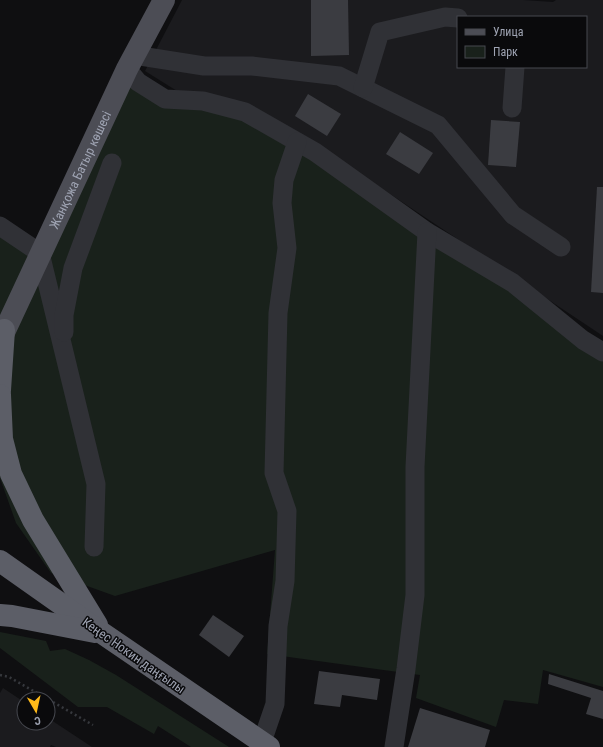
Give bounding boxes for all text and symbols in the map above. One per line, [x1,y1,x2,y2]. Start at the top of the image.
legend [457,16,587,68]
text: Улица [493,25,524,39]
text: Парк [493,45,518,59]
street label: Жанқожа Батыр көшесі [47,109,114,231]
street label: Кеңес Нокин даңғылы [80,614,188,696]
north arrow [16,691,56,731]
text: С [33,713,42,727]

